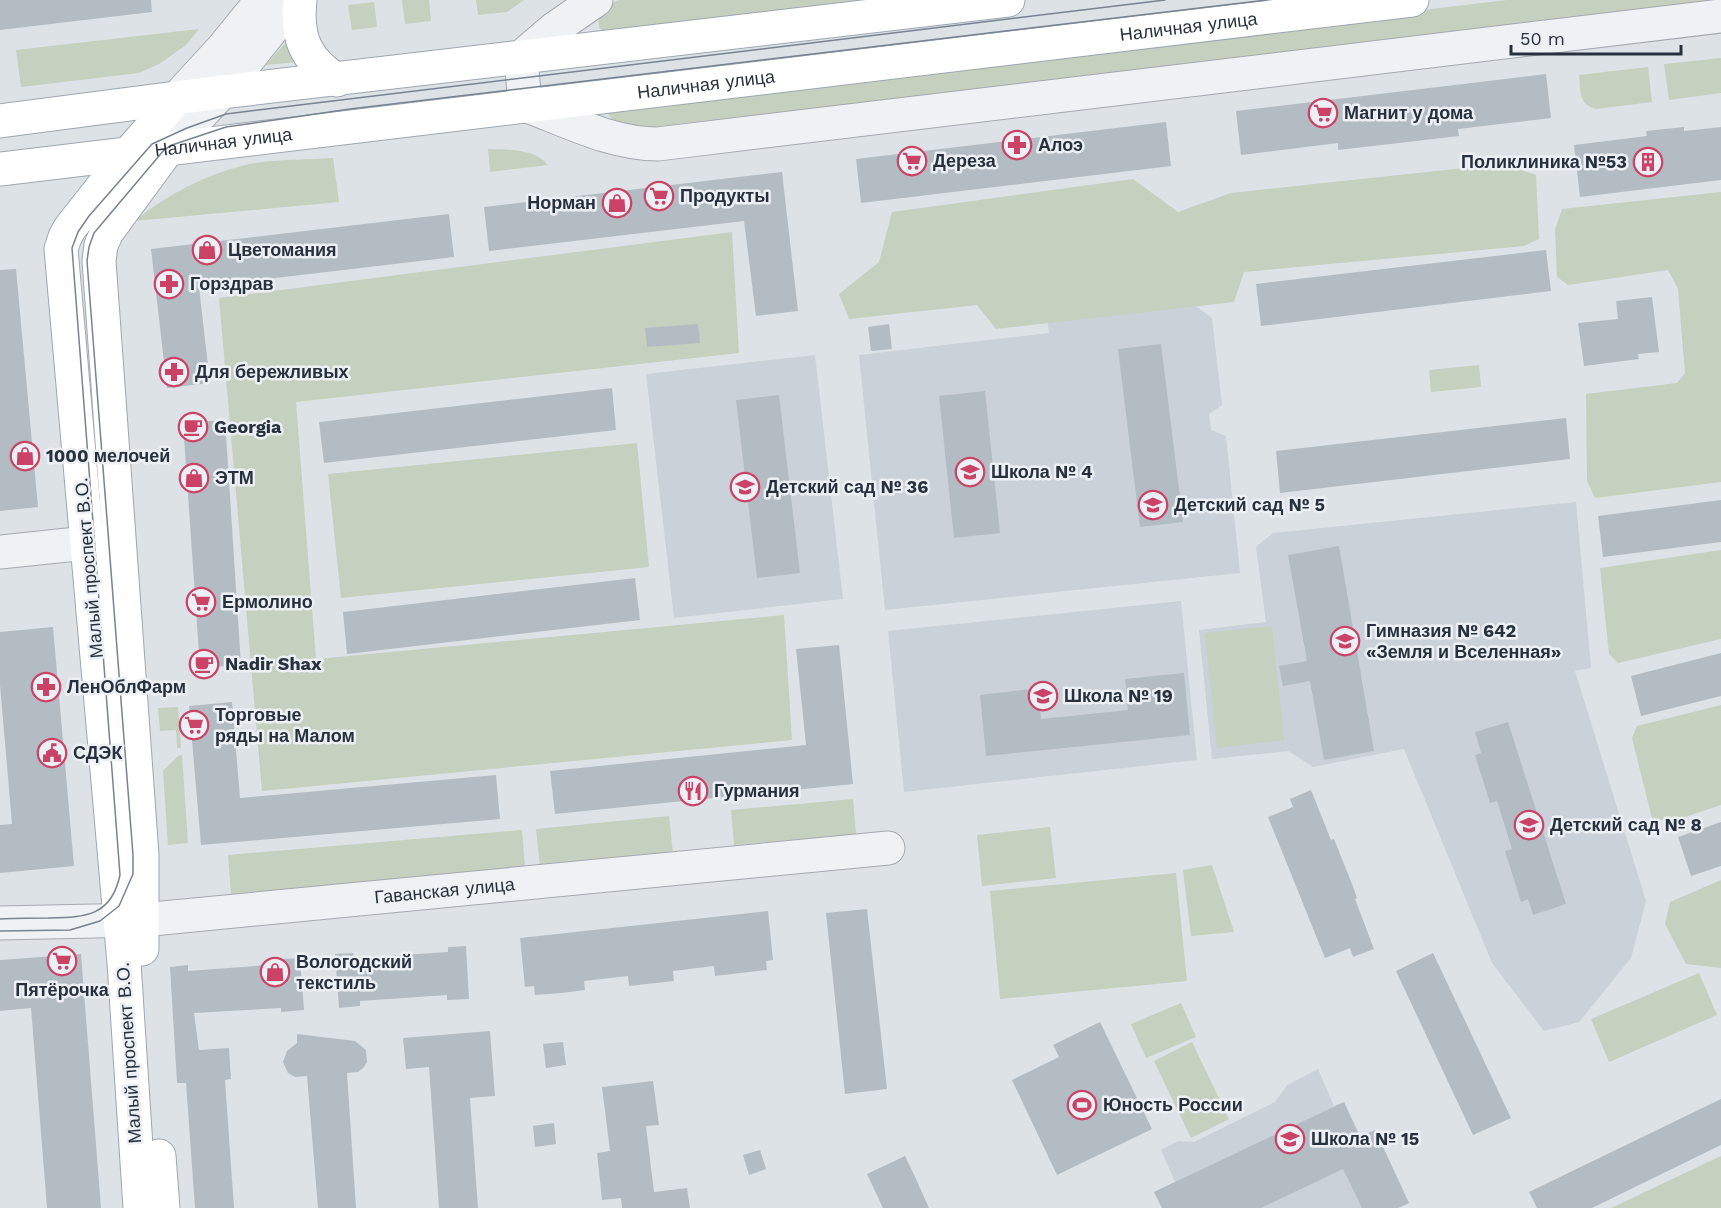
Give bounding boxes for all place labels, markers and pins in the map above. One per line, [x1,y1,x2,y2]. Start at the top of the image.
supermarket icon: Магнит у дома [1307,97,1339,129]
place label: Магнит у дома [1344,102,1474,123]
pharmacy icon: Алоэ [1001,129,1033,161]
place label: Алоэ [1038,134,1083,155]
supermarket icon: Дереза [896,145,928,177]
building icon: Поликлиника №53 [1632,146,1664,178]
place label: Дереза [933,150,997,171]
place label: Поликлиника №53 [1461,151,1627,172]
supermarket icon: Продукты [643,180,675,212]
place label: Продукты [680,185,770,206]
shop icon: Норман [601,187,633,219]
place label: Норман [527,192,596,213]
shop icon: Цветомания [191,234,223,266]
place label: Цветомания [228,239,337,260]
pharmacy icon: Горздрав [153,268,185,300]
place label: Горздрав [190,273,274,294]
pharmacy icon: Для бережливых [158,356,190,388]
place label: Для бережливых [195,361,349,382]
cafe icon: Georgia [177,411,209,443]
place label: Georgia [214,416,282,437]
shop icon: 1000 мелочей [9,440,41,472]
place label: 1000 мелочей [46,445,170,466]
school or university icon: Школа № 4 [954,456,986,488]
place label: Школа № 4 [991,461,1093,482]
shop icon: ЭТМ [178,462,210,494]
place label: ЭТМ [215,467,254,488]
school or university icon: Детский сад № 36 [729,471,761,503]
place label: Детский сад № 36 [766,476,928,497]
school or university icon: Детский сад № 5 [1137,489,1169,521]
place label: Детский сад № 5 [1174,494,1325,515]
supermarket icon: Ермолино [185,586,217,618]
place label: Ермолино [222,591,313,612]
place label: Гимназия № 642 «Земля и Вселенная» [1366,620,1561,662]
school or university icon: Гимназия № 642 «Земля и Вселенная» [1329,625,1361,657]
cafe icon: Nadir Shax [188,648,220,680]
place label: Nadir Shax [225,653,322,674]
pharmacy icon: ЛенОблФарм [30,671,62,703]
place label: ЛенОблФарм [67,676,186,697]
school or university icon: Школа № 19 [1027,680,1059,712]
place label: Школа № 19 [1064,685,1173,706]
place label: Торговые ряды на Малом [215,704,355,746]
supermarket icon: Торговые ряды на Малом [178,709,210,741]
public building icon: СДЭК [36,737,68,769]
place label: СДЭК [73,742,123,763]
restaurant icon: Гурмания [677,775,709,807]
place label: Гурмания [714,780,800,801]
school or university icon: Детский сад № 8 [1513,809,1545,841]
place label: Детский сад № 8 [1550,814,1702,835]
supermarket icon: Пятёрочка [46,945,78,977]
place label: Вологодский текстиль [296,951,412,993]
shop icon: Вологодский текстиль [259,956,291,988]
place label: Пятёрочка [15,979,110,1000]
sports icon: Юность России [1066,1089,1098,1121]
place label: Юность России [1103,1094,1243,1115]
school or university icon: Школа № 15 [1274,1123,1306,1155]
place label: Школа № 15 [1311,1128,1419,1149]

